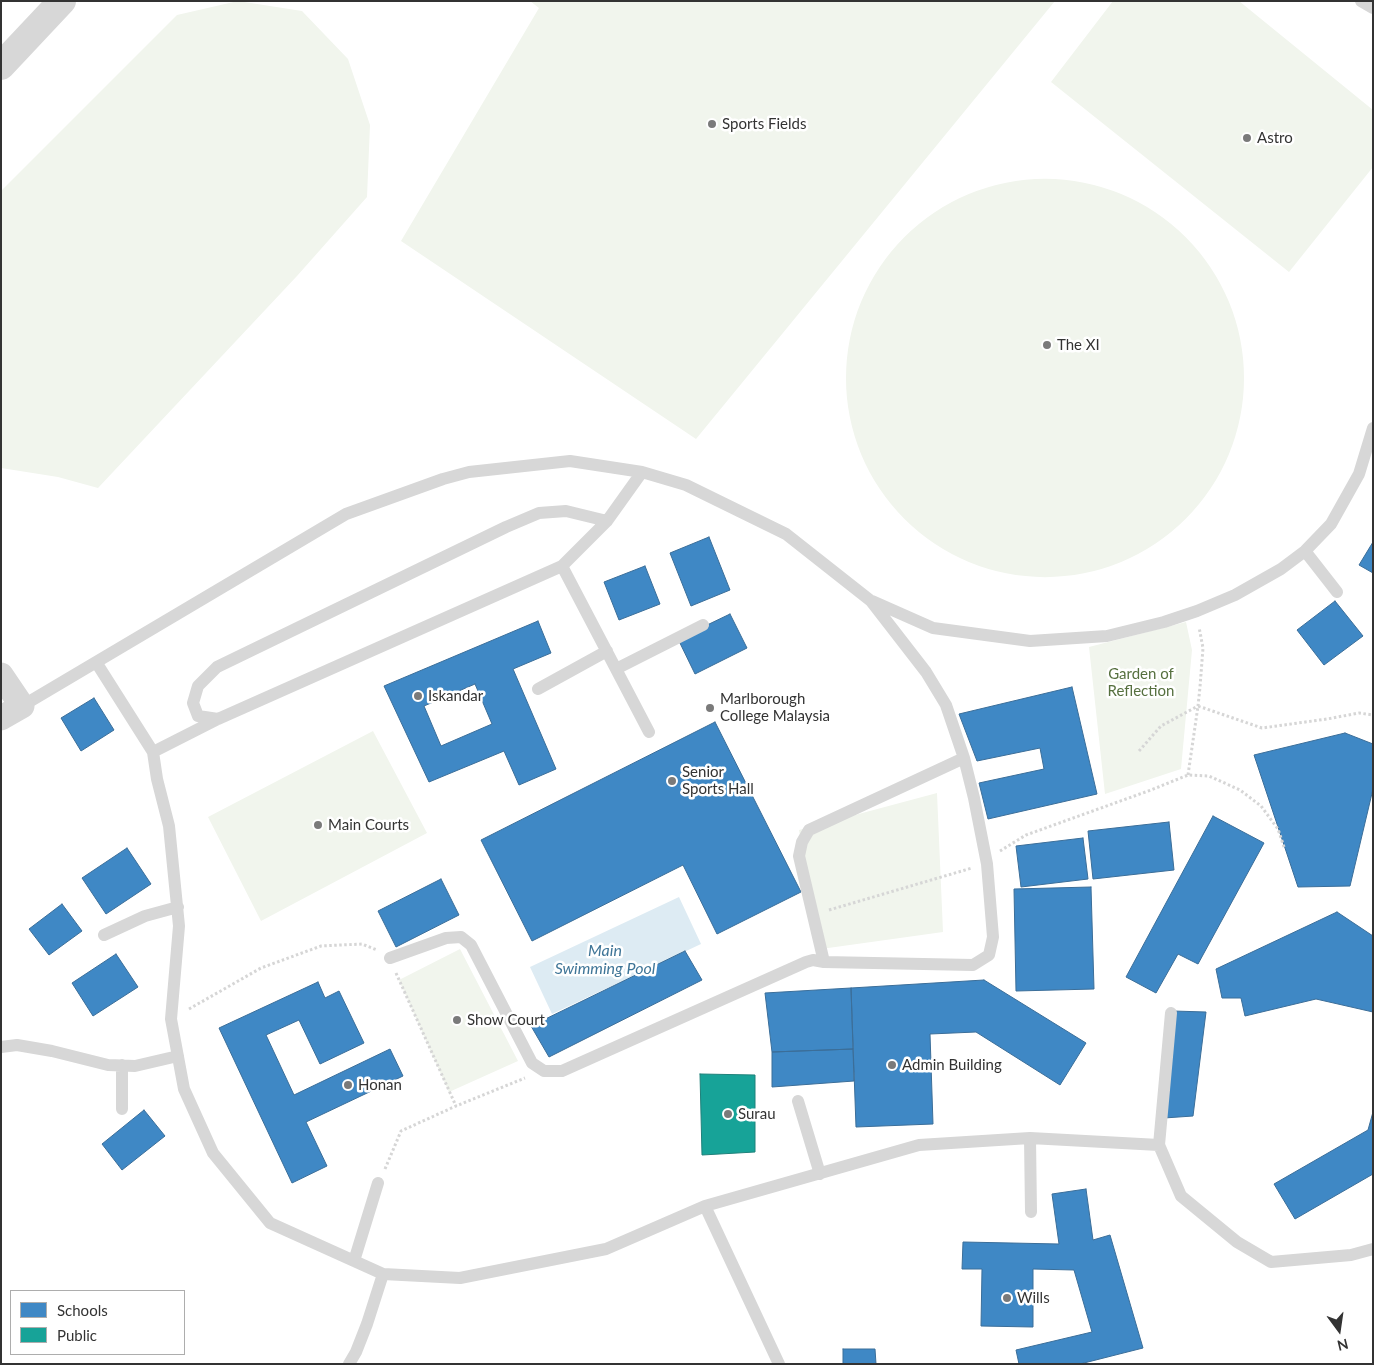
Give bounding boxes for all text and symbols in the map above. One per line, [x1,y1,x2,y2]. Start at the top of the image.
place label: Sports Fields [722,115,806,133]
marker: Sports Fields [706,118,718,130]
place label: Astro [1257,129,1293,147]
marker: Astro [1241,132,1253,144]
place label: The XI [1057,336,1100,354]
marker: The XI [1041,339,1053,351]
park label: Garden of Reflection [1108,665,1174,700]
place label: Iskandar [428,687,483,705]
marker: Iskandar [412,690,424,702]
place label: Marlborough College Malaysia [720,690,830,725]
marker: Marlborough College Malaysia [704,702,716,714]
place label: Senior Sports Hall [682,763,754,798]
marker: Senior Sports Hall [666,775,678,787]
place label: Main Courts [328,816,409,834]
marker: Main Courts [312,819,324,831]
water label: Main Swimming Pool [555,941,655,979]
place label: Show Court [467,1011,545,1029]
marker: Show Court [451,1014,463,1026]
place label: Admin Building [902,1056,1002,1074]
marker: Admin Building [886,1059,898,1071]
place label: Honan [358,1076,402,1094]
marker: Honan [342,1079,354,1091]
place label: Surau [738,1105,776,1123]
marker: Surau [722,1108,734,1120]
place label: Wills [1017,1289,1050,1307]
legend [10,1290,185,1355]
marker: Wills [1001,1292,1013,1304]
text: Schools [57,1301,108,1319]
north arrow [1314,1305,1364,1355]
text: Public [57,1326,97,1344]
text: N [1335,1335,1350,1355]

